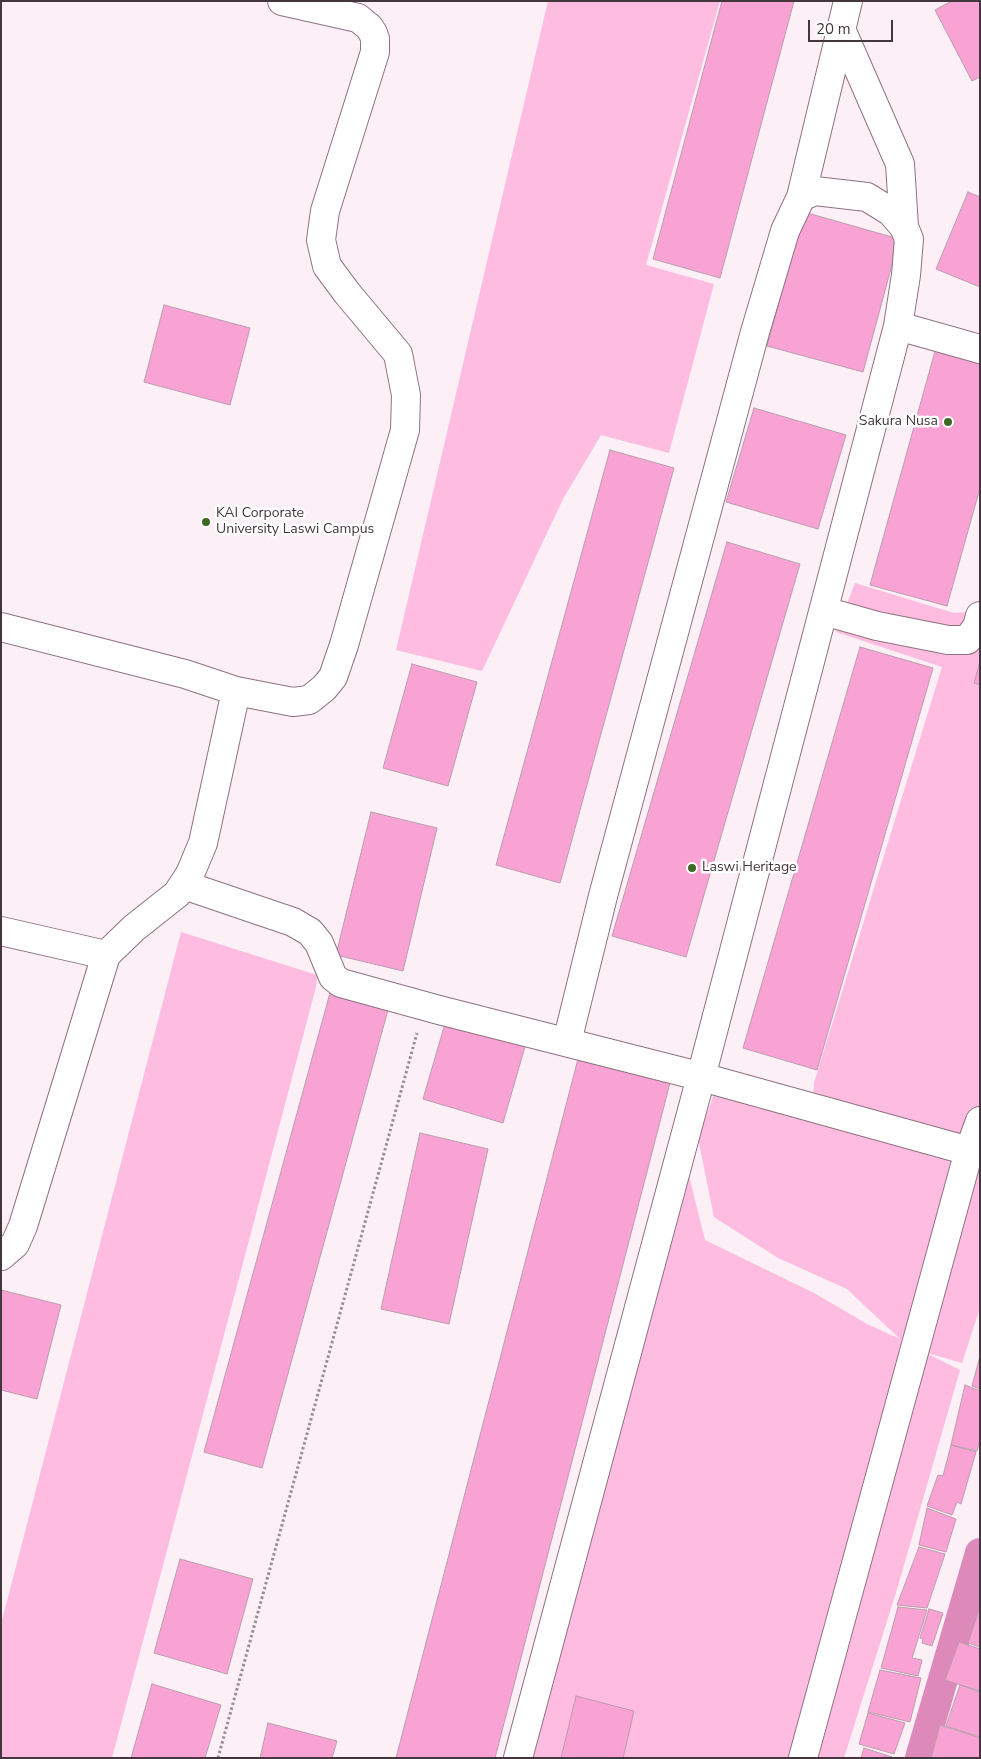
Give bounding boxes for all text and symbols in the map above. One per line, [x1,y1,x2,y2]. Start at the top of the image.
scale bar [811,10,896,42]
text: 20 m [816,19,851,39]
place label: Sakura Nusa [859,414,938,430]
marker: Sakura Nusa [942,416,954,428]
place label: KAI Corporate University Laswi Campus [216,506,374,538]
marker: KAI Corporate University Laswi Campus [200,516,212,528]
place label: Laswi Heritage [702,860,797,876]
marker: Laswi Heritage [686,862,698,874]

